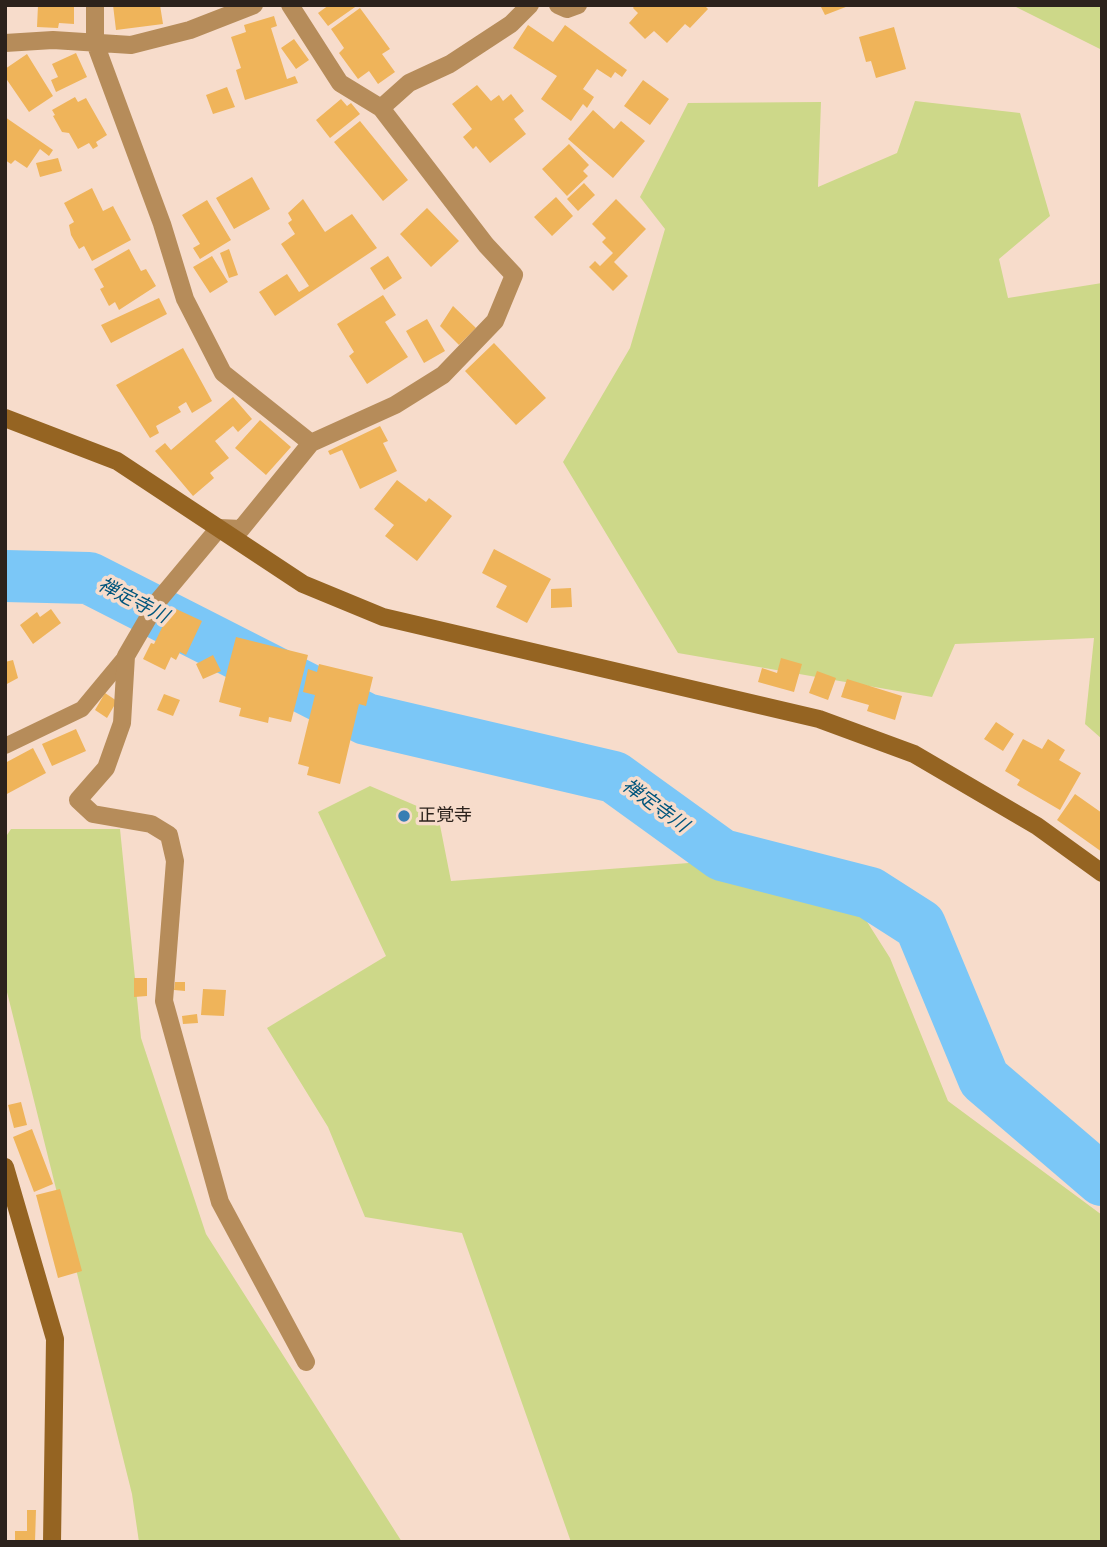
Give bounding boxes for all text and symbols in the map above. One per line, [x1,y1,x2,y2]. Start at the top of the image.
water label: 禅定寺川 [94,574,172,628]
water label: 禅定寺川 [618,774,692,838]
place label: 正覚寺 [418,805,472,827]
marker: 正覚寺 [396,808,412,824]

